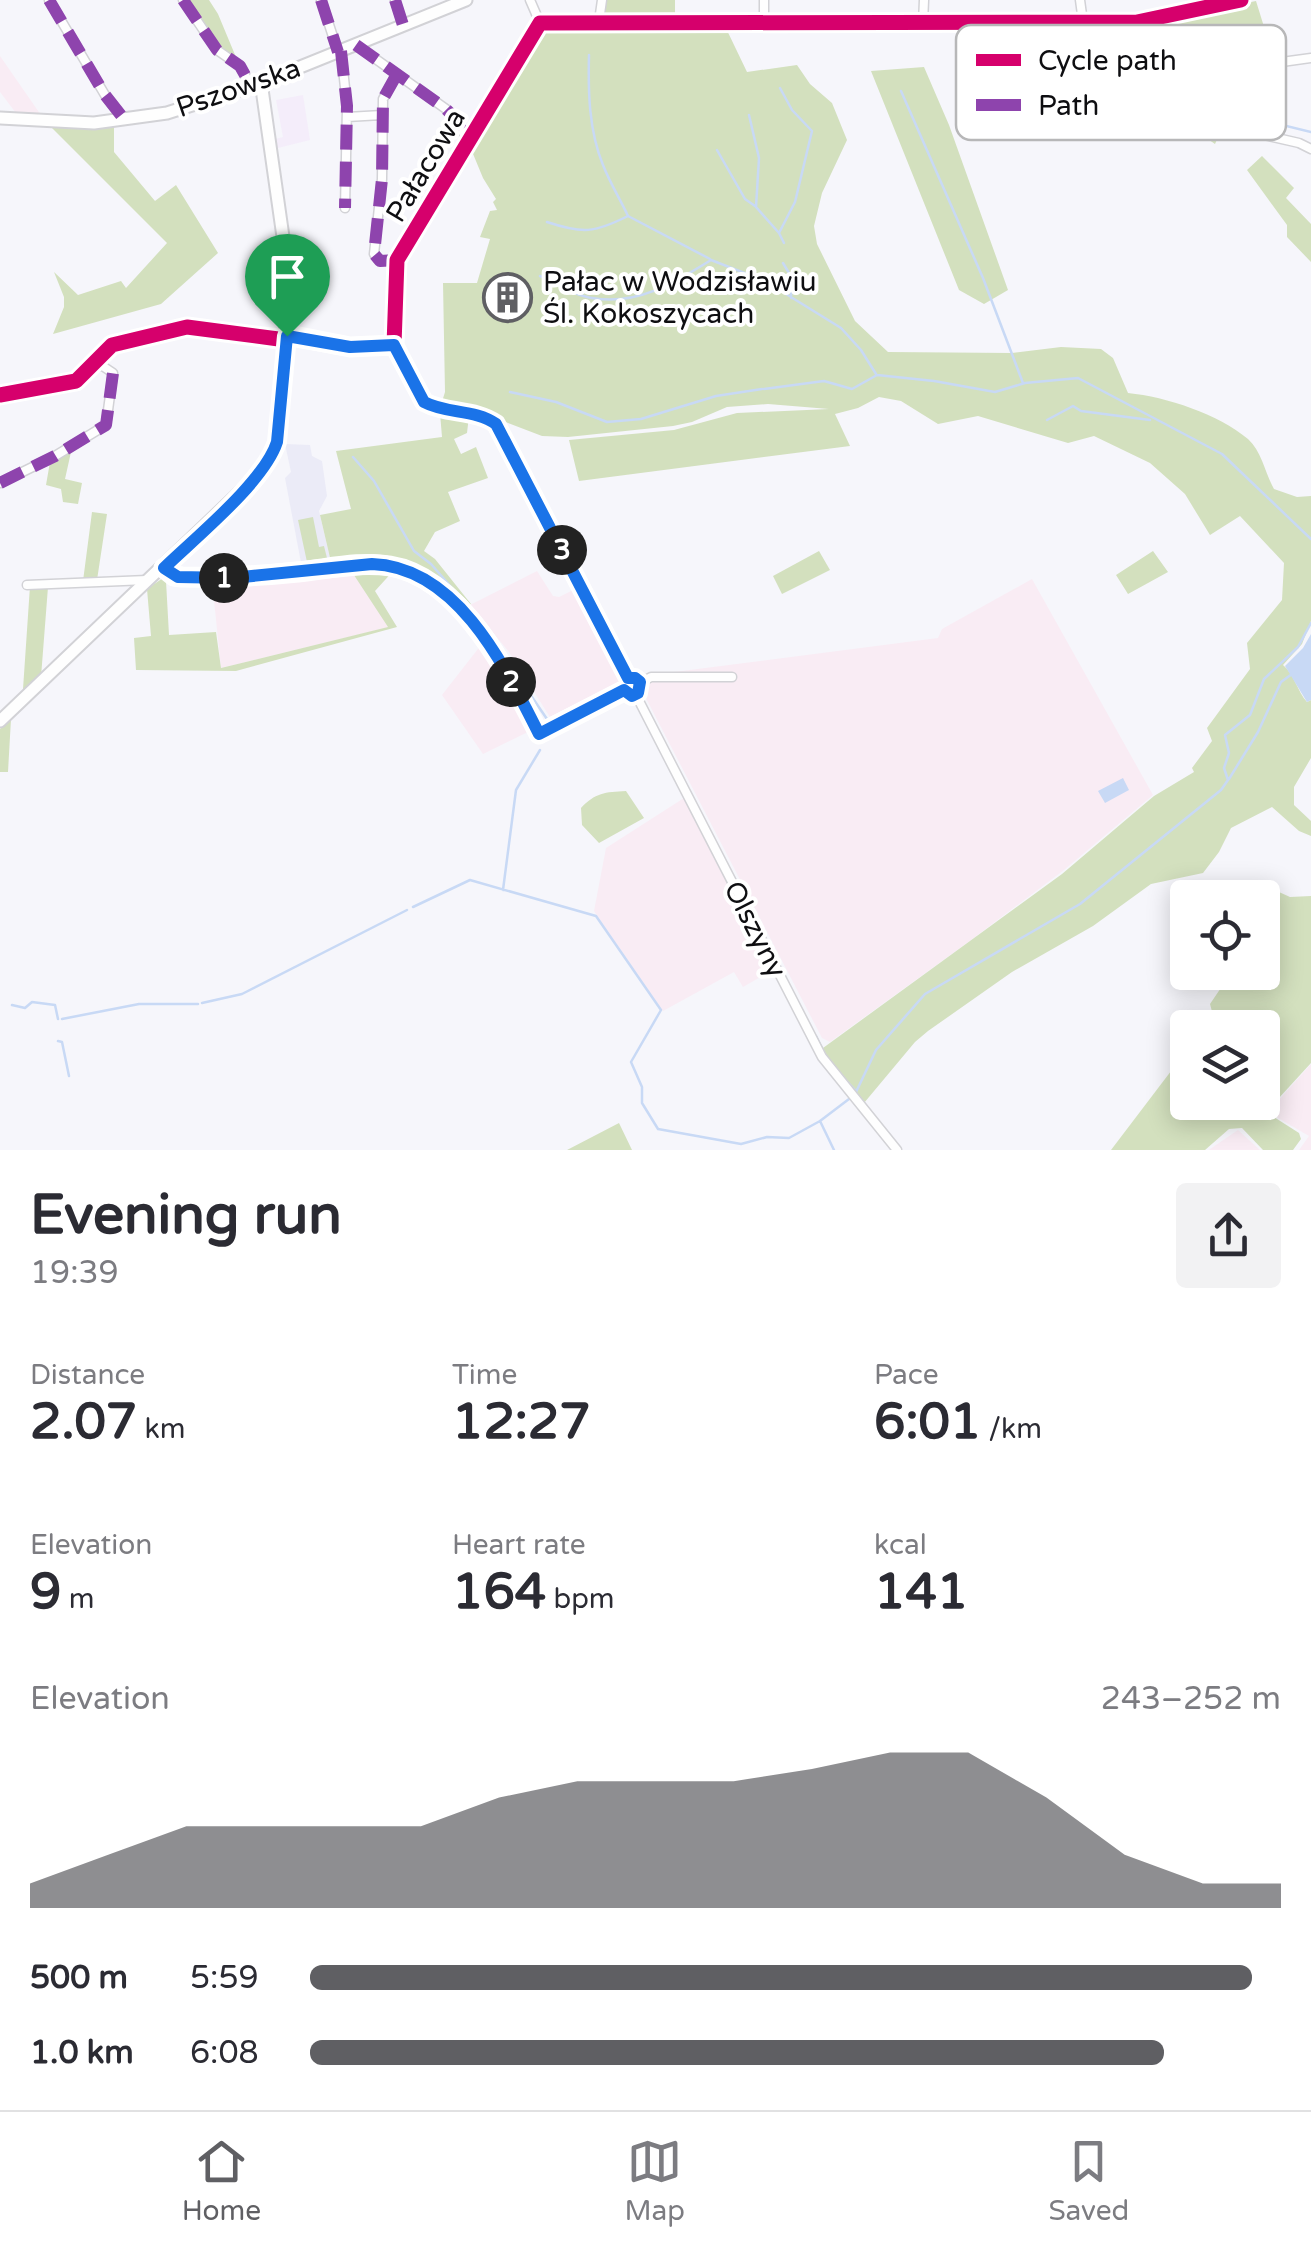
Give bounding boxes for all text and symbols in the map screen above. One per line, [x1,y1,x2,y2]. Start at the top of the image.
legend [956,25,1286,140]
text: Cycle path [1038,44,1177,78]
street label: Pszowska [172,51,305,125]
text: Path [1038,89,1099,123]
street label: Pałacowa [379,103,473,228]
pin [245,234,330,337]
icon: arrive [260,249,315,304]
place label: Pałac w Wodzisławiu Śl. Kokoszycach [543,265,817,331]
building icon: Pałac w Wodzisławiu Śl. Kokoszycach [482,271,534,323]
pin: 3 [537,525,587,575]
text: 3 [553,533,571,567]
pin: 1 [199,553,249,603]
text: 1 [215,561,233,595]
pin: 2 [486,657,536,707]
text: 2 [502,665,520,699]
street label: Olszyny [716,876,794,983]
map controls [1170,880,1280,1120]
button: locate [1170,880,1280,990]
button: layers [1170,1010,1280,1120]
text: Evening run [30,1183,342,1249]
button: share [1176,1183,1281,1288]
text: 19:39 [30,1254,119,1292]
text: Distance [30,1358,145,1392]
text: Time [452,1358,517,1392]
text: Pace [874,1358,938,1392]
text: 2.07 [30,1392,137,1452]
text: 12:27 [452,1392,591,1452]
text: 6:01 [874,1392,981,1452]
text: km [137,1412,185,1446]
text: /km [981,1412,1042,1446]
text: Elevation [30,1528,152,1562]
text: Heart rate [452,1528,586,1562]
text: kcal [874,1528,927,1562]
text: 9 [30,1562,61,1622]
text: 164 [452,1562,546,1622]
text: 141 [874,1562,968,1622]
text: m [61,1582,94,1616]
text: bpm [546,1582,615,1616]
text: Elevation [30,1680,170,1718]
text: 243–252 m [1101,1680,1281,1718]
text: 500 m [30,1959,128,1997]
text: 5:59 [190,1959,259,1997]
text: 1.0 km [30,2034,134,2072]
text: 6:08 [190,2034,259,2072]
tab: Home [182,2134,261,2228]
tab: Map [624,2134,685,2228]
tab: Saved [1048,2134,1129,2228]

